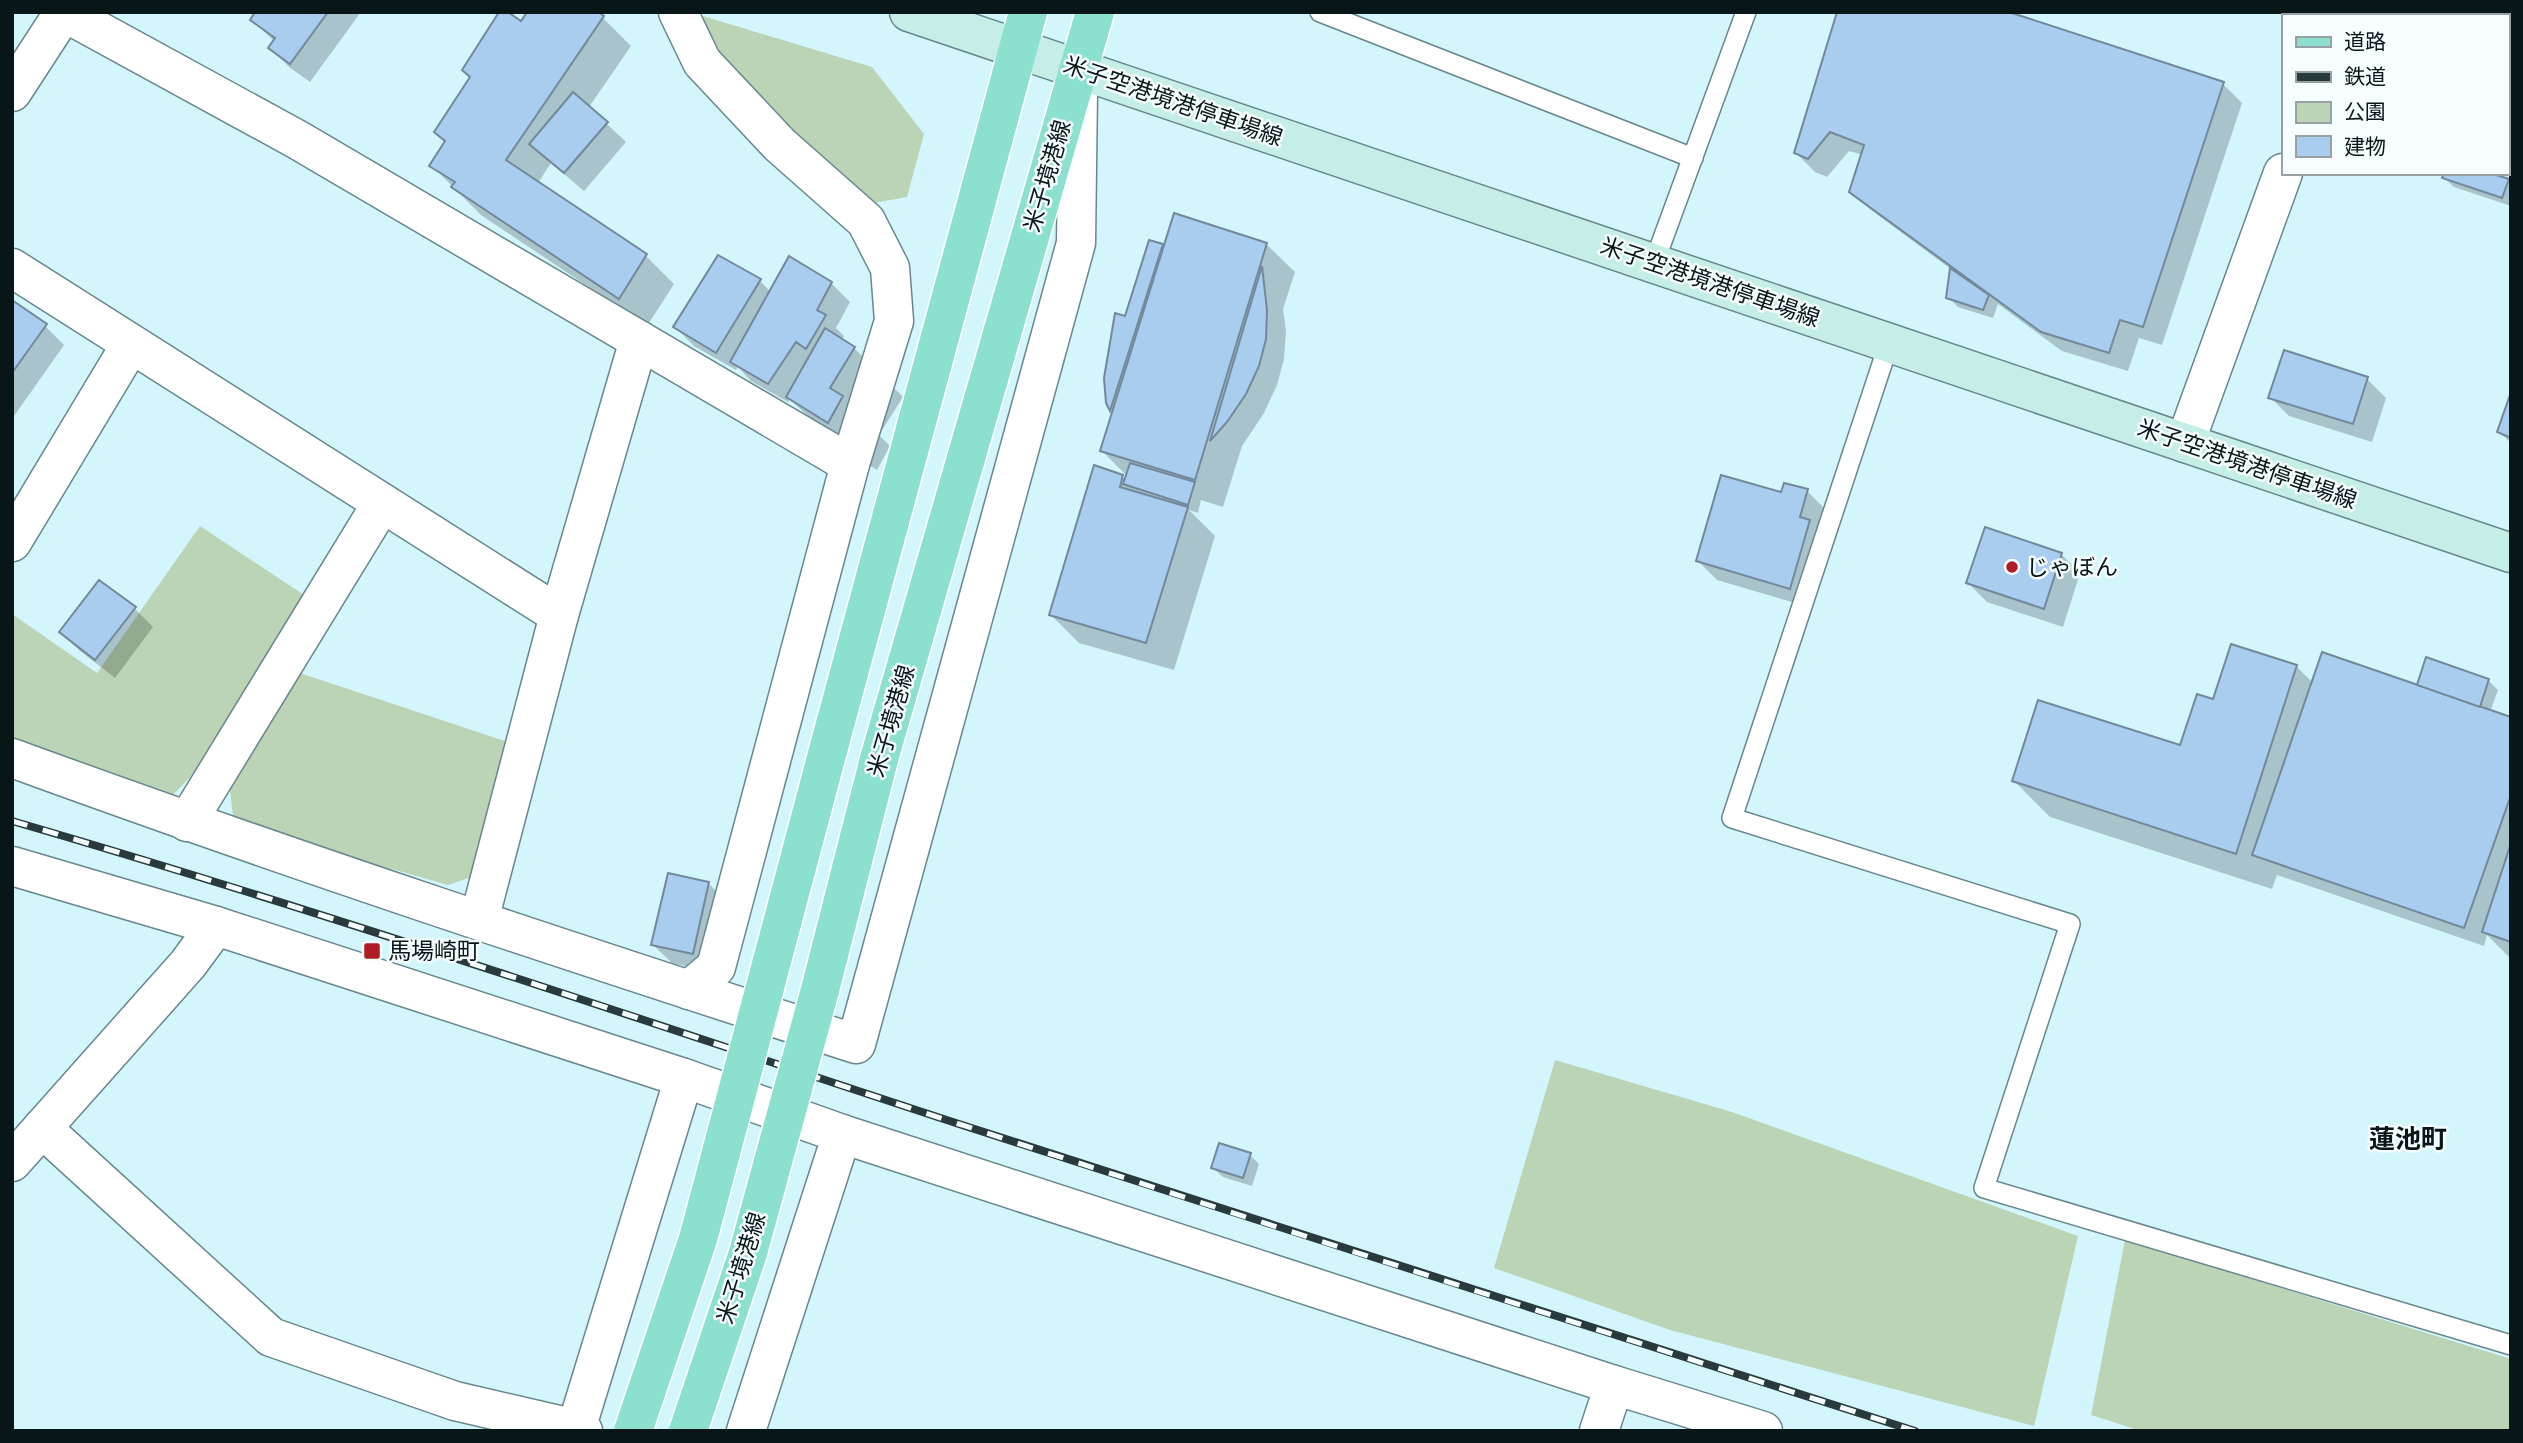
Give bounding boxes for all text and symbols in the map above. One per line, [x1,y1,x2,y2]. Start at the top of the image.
legend [2282,14,2509,175]
text: 道路 [2344,29,2386,55]
street label: 米子空港境港停車場線 [1060,50,1286,152]
text: 鉄道 [2344,64,2386,90]
text: 公園 [2344,99,2386,125]
street label: 米子境港線 [1018,117,1076,235]
text: 建物 [2344,134,2386,160]
street label: 米子空港境港停車場線 [1597,231,1823,333]
street label: 米子空港境港停車場線 [2134,413,2360,515]
place label: じゃぼん [2026,553,2118,581]
marker: じゃぼん [2004,559,2020,575]
street label: 米子境港線 [862,662,920,780]
place label: 馬場崎町 [388,937,480,965]
marker: 馬場崎町 [362,941,382,961]
district label: 蓮池町 [2369,1124,2447,1155]
street label: 米子境港線 [711,1209,771,1327]

